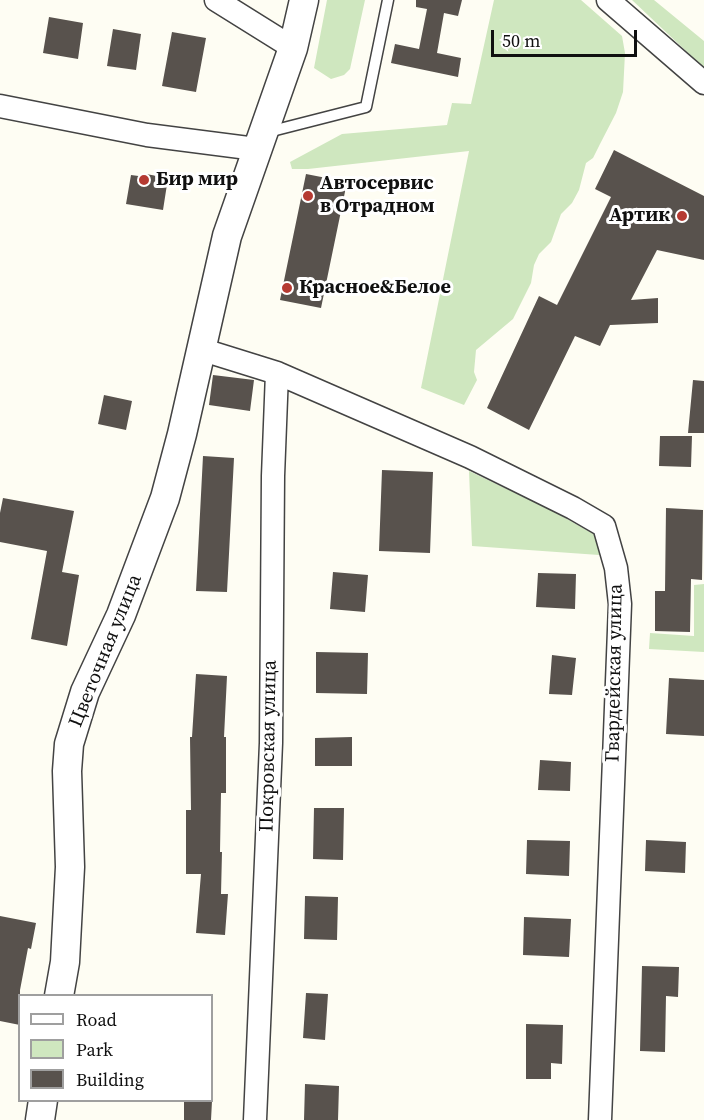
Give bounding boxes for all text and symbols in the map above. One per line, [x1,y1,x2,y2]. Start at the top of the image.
scale bar [494,18,640,56]
text: 50 m [502,28,540,53]
place label: Бир мир [156,168,238,192]
place label: Автосервис в Отрадном [320,172,435,219]
marker: Бир мир [137,173,151,187]
marker: Автосервис в Отрадном [301,189,315,203]
place label: Артик [609,204,670,228]
marker: Артик [675,209,689,223]
place label: Красное&Белое [299,276,451,300]
marker: Красное&Белое [280,281,294,295]
street label: Цветочная улица [64,571,148,731]
street label: Гвардейская улица [601,584,629,762]
street label: Покровская улица [256,660,282,832]
legend [18,994,213,1102]
text: Road [76,1007,117,1032]
text: Park [76,1037,113,1062]
text: Building [76,1067,144,1092]

